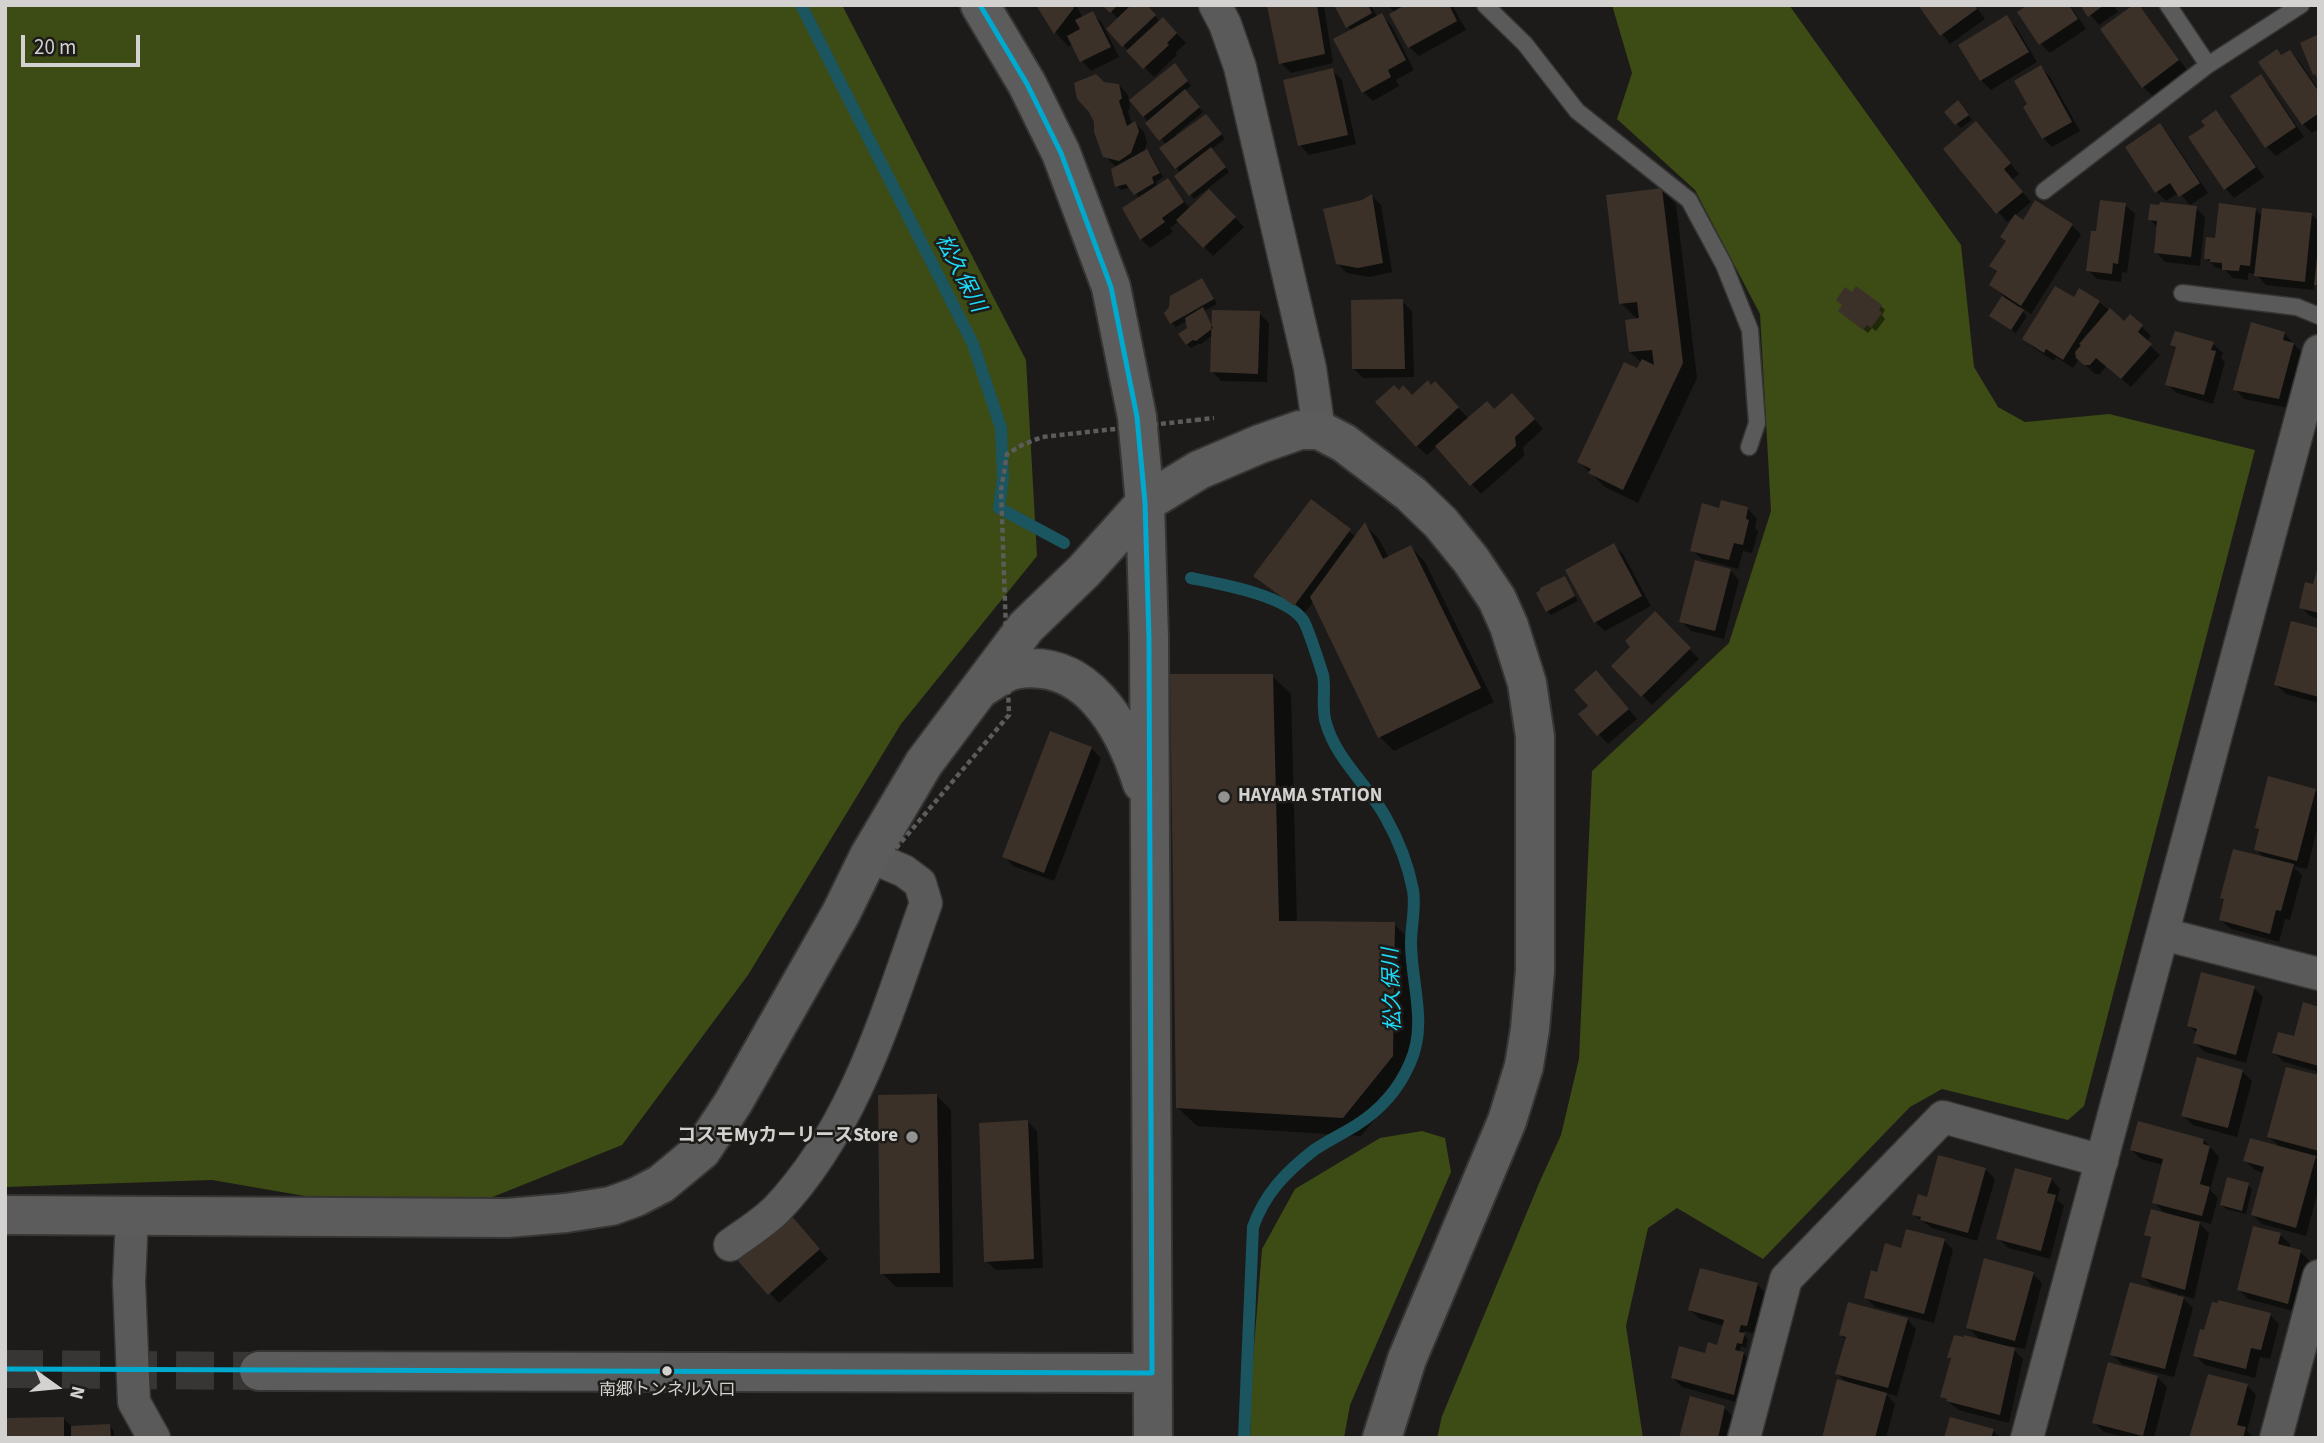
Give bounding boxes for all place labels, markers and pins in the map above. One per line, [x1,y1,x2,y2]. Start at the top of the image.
place label: HAYAMA STATION [1238,786,1382,808]
marker: HAYAMA STATION [1216,789,1232,805]
place label: コスモMyカーリースStore [677,1126,898,1148]
marker: コスモMyカーリースStore [904,1129,920,1145]
marker: 南郷トンネル入口 [660,1364,674,1378]
place label: 南郷トンネル入口 [599,1381,735,1401]

